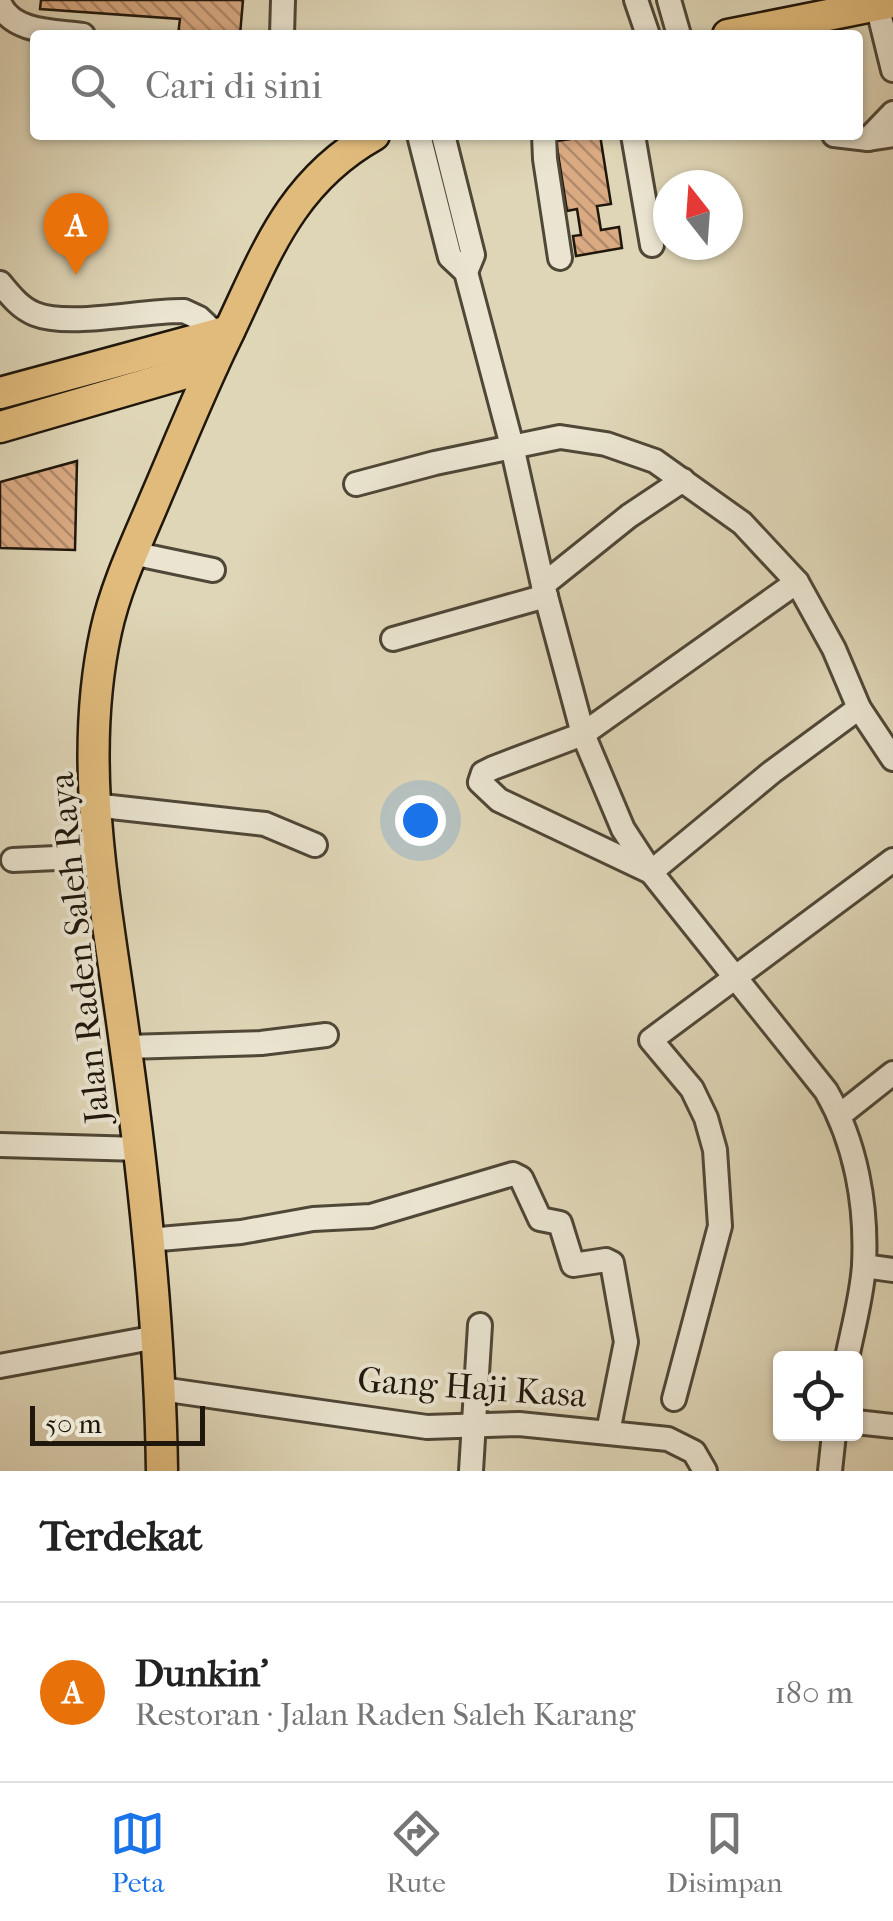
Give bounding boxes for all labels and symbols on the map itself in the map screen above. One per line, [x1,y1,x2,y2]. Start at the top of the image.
north arrow [653,170,743,260]
pin: A [44,192,108,275]
street label: Jalan Raden Saleh Raya [41,770,119,1128]
your location [395,795,446,846]
street label: Gang Haji Kasa [356,1359,589,1416]
scale bar [30,1401,205,1446]

